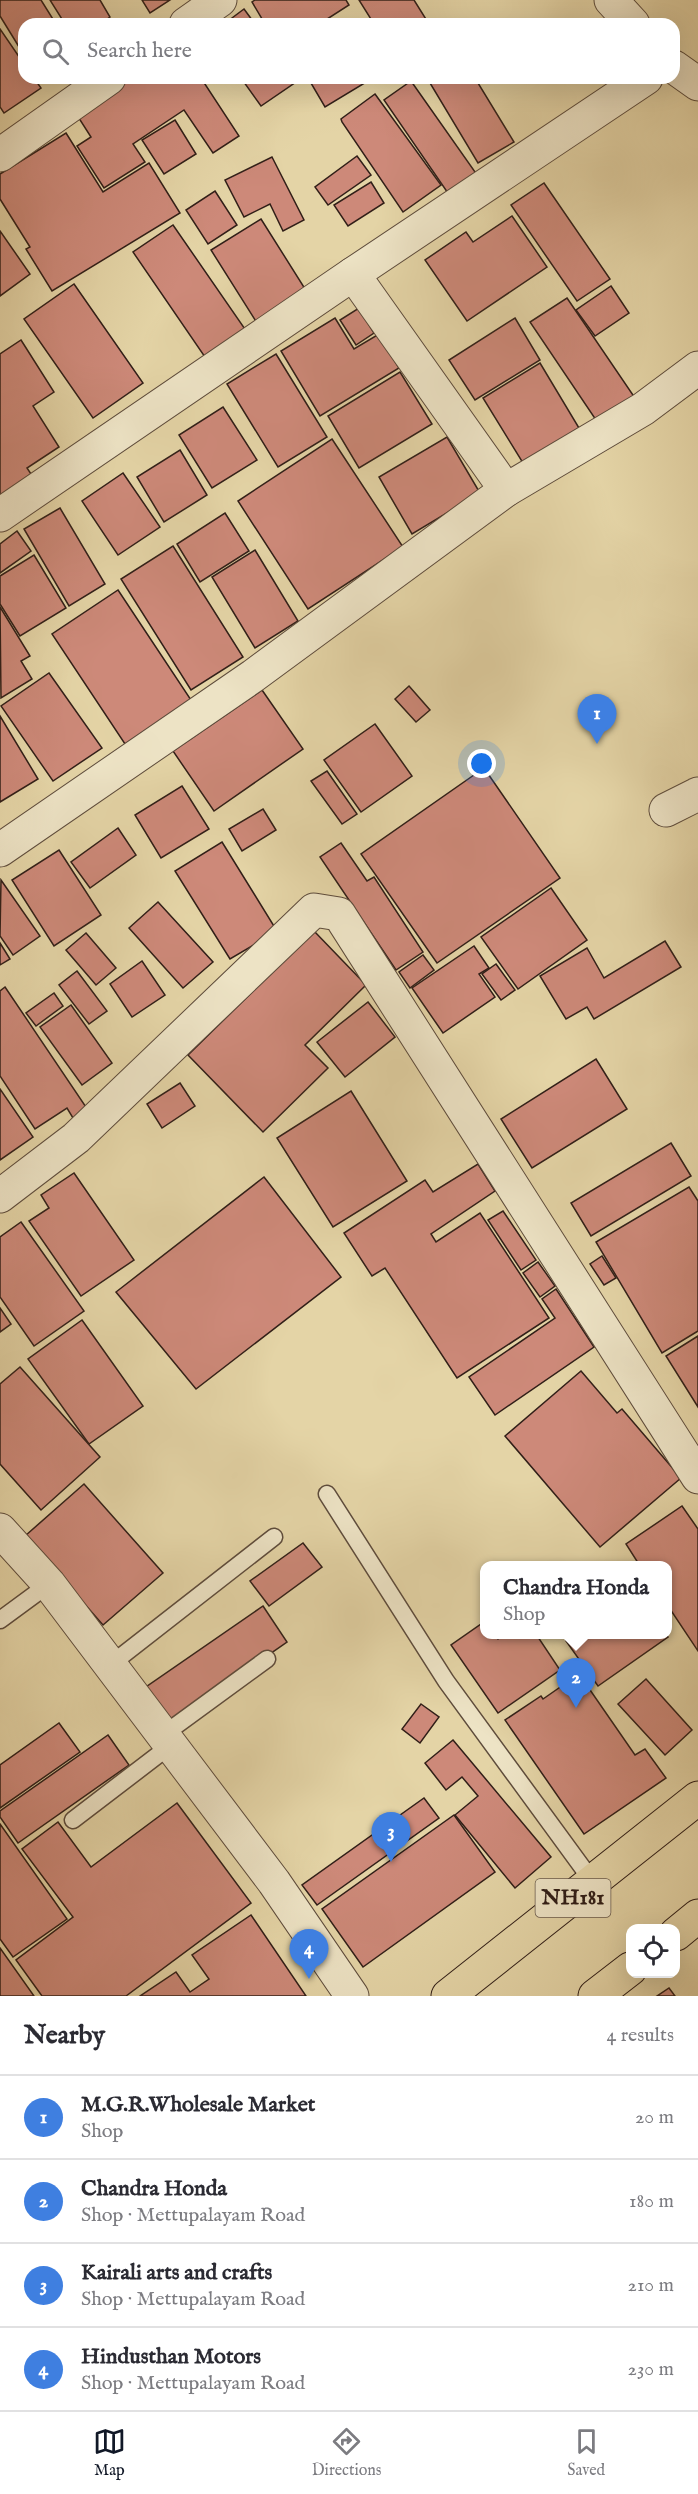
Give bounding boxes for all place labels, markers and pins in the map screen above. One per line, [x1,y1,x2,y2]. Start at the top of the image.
pin: 1 [578,694,616,744]
pin: 2 [556,1658,596,1708]
pin: 3 [372,1812,410,1862]
pin: 4 [290,1930,328,1979]

